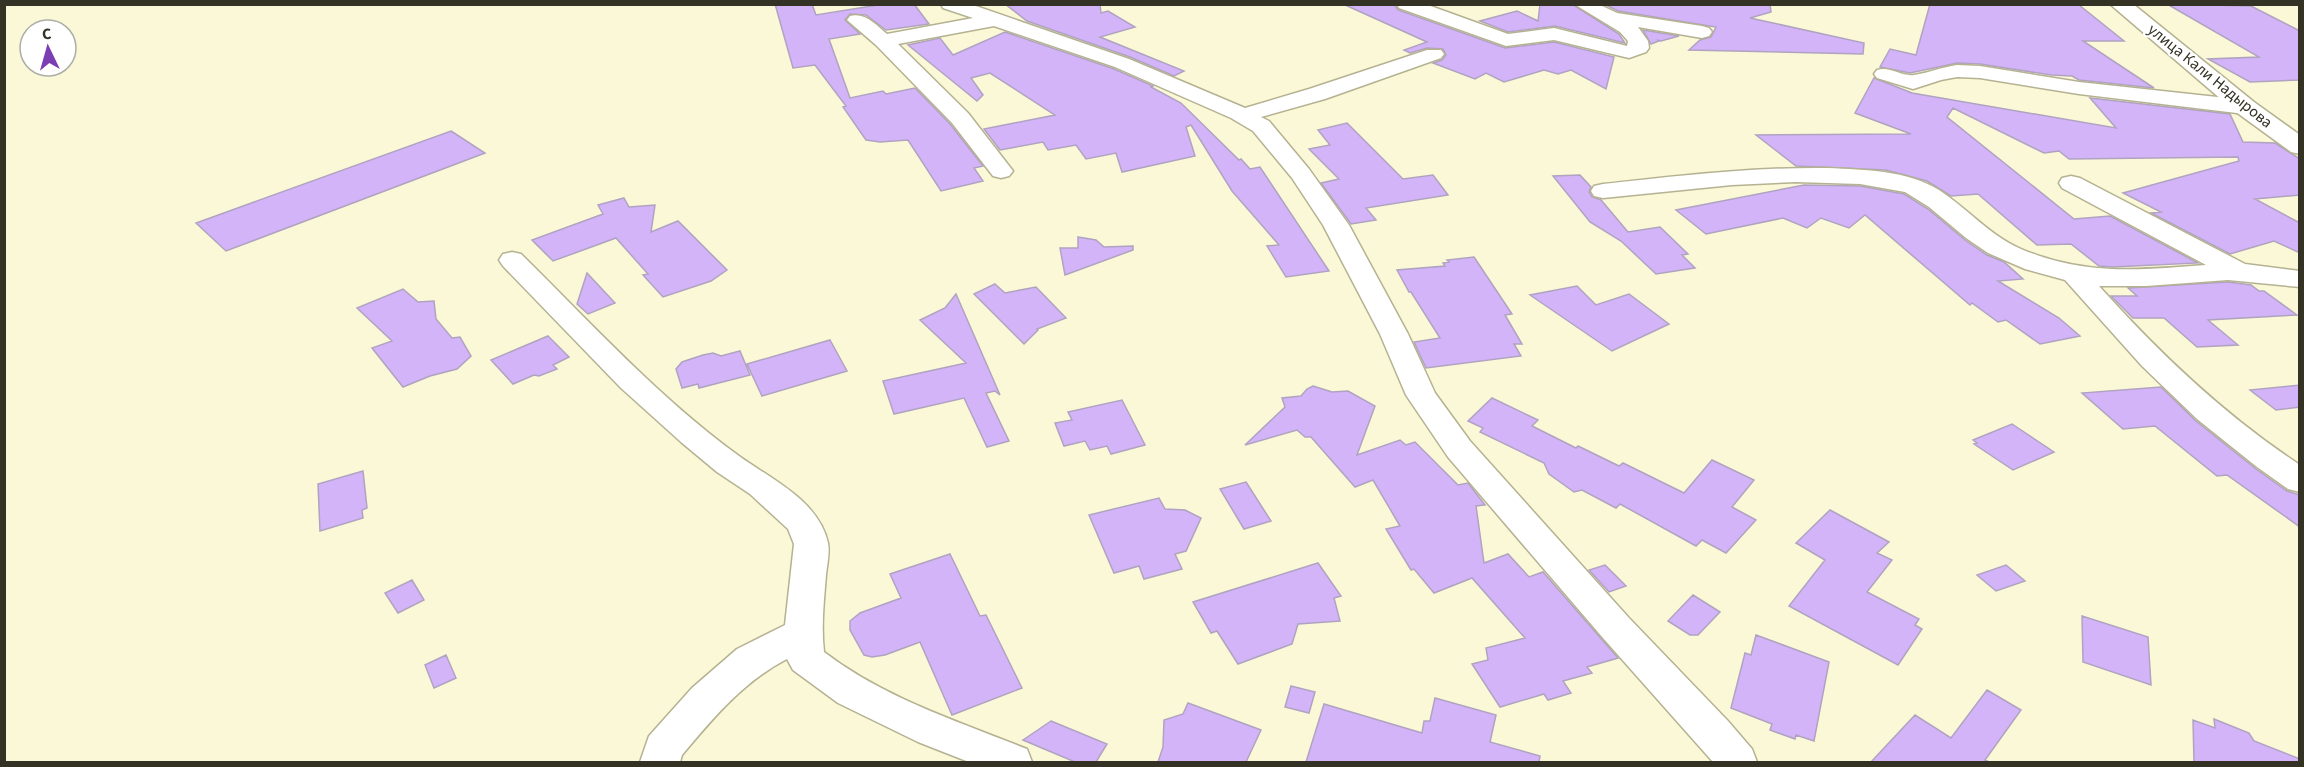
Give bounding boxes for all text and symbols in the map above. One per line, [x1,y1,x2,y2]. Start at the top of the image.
north arrow [18,18,78,78]
street label: улица Кали Надырова [2143,19,2277,133]
text: С [41,23,52,45]

